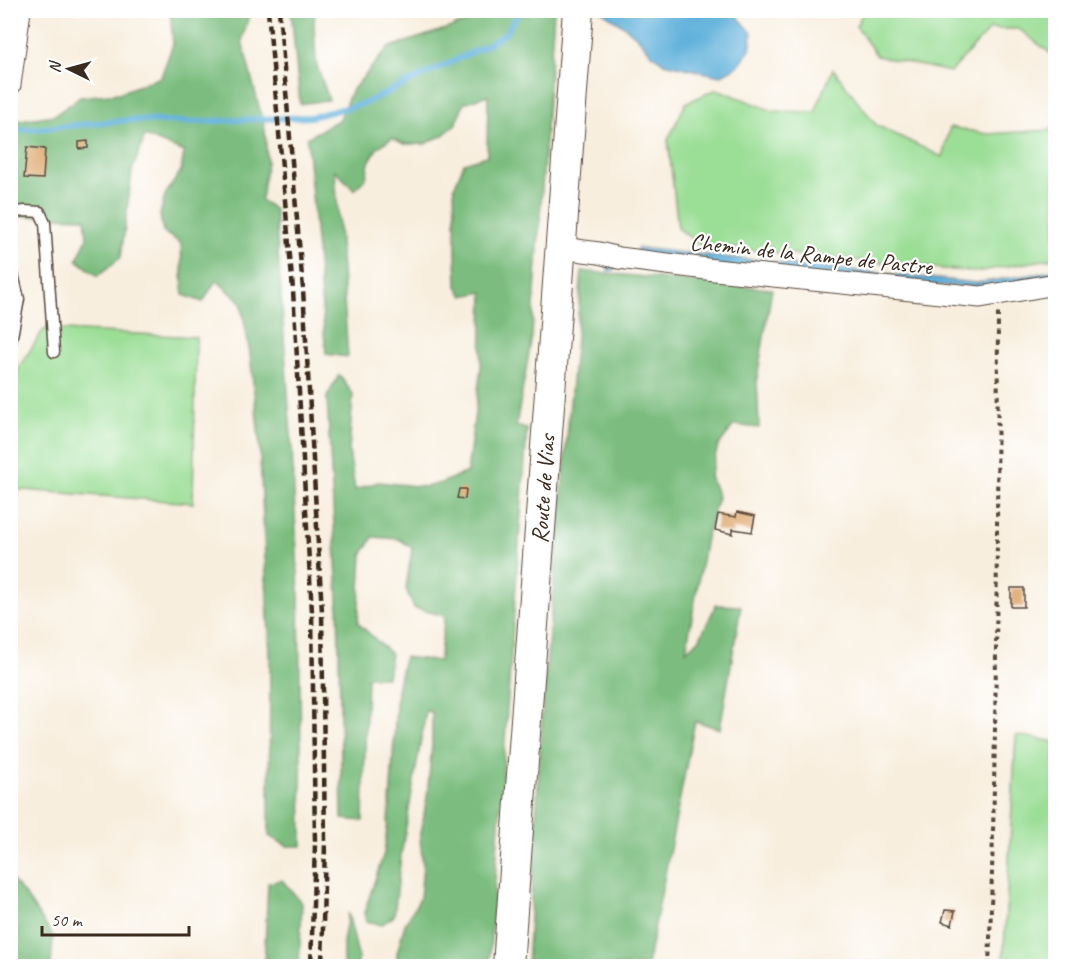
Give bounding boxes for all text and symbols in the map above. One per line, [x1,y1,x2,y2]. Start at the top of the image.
north arrow [39,39,99,99]
text: N [45,59,66,74]
street label: Chemin de la Rampe de Pastre [689,226,936,282]
street label: Route de Vias [524,432,562,544]
scale bar [42,899,189,937]
text: 50 m [51,909,84,931]

